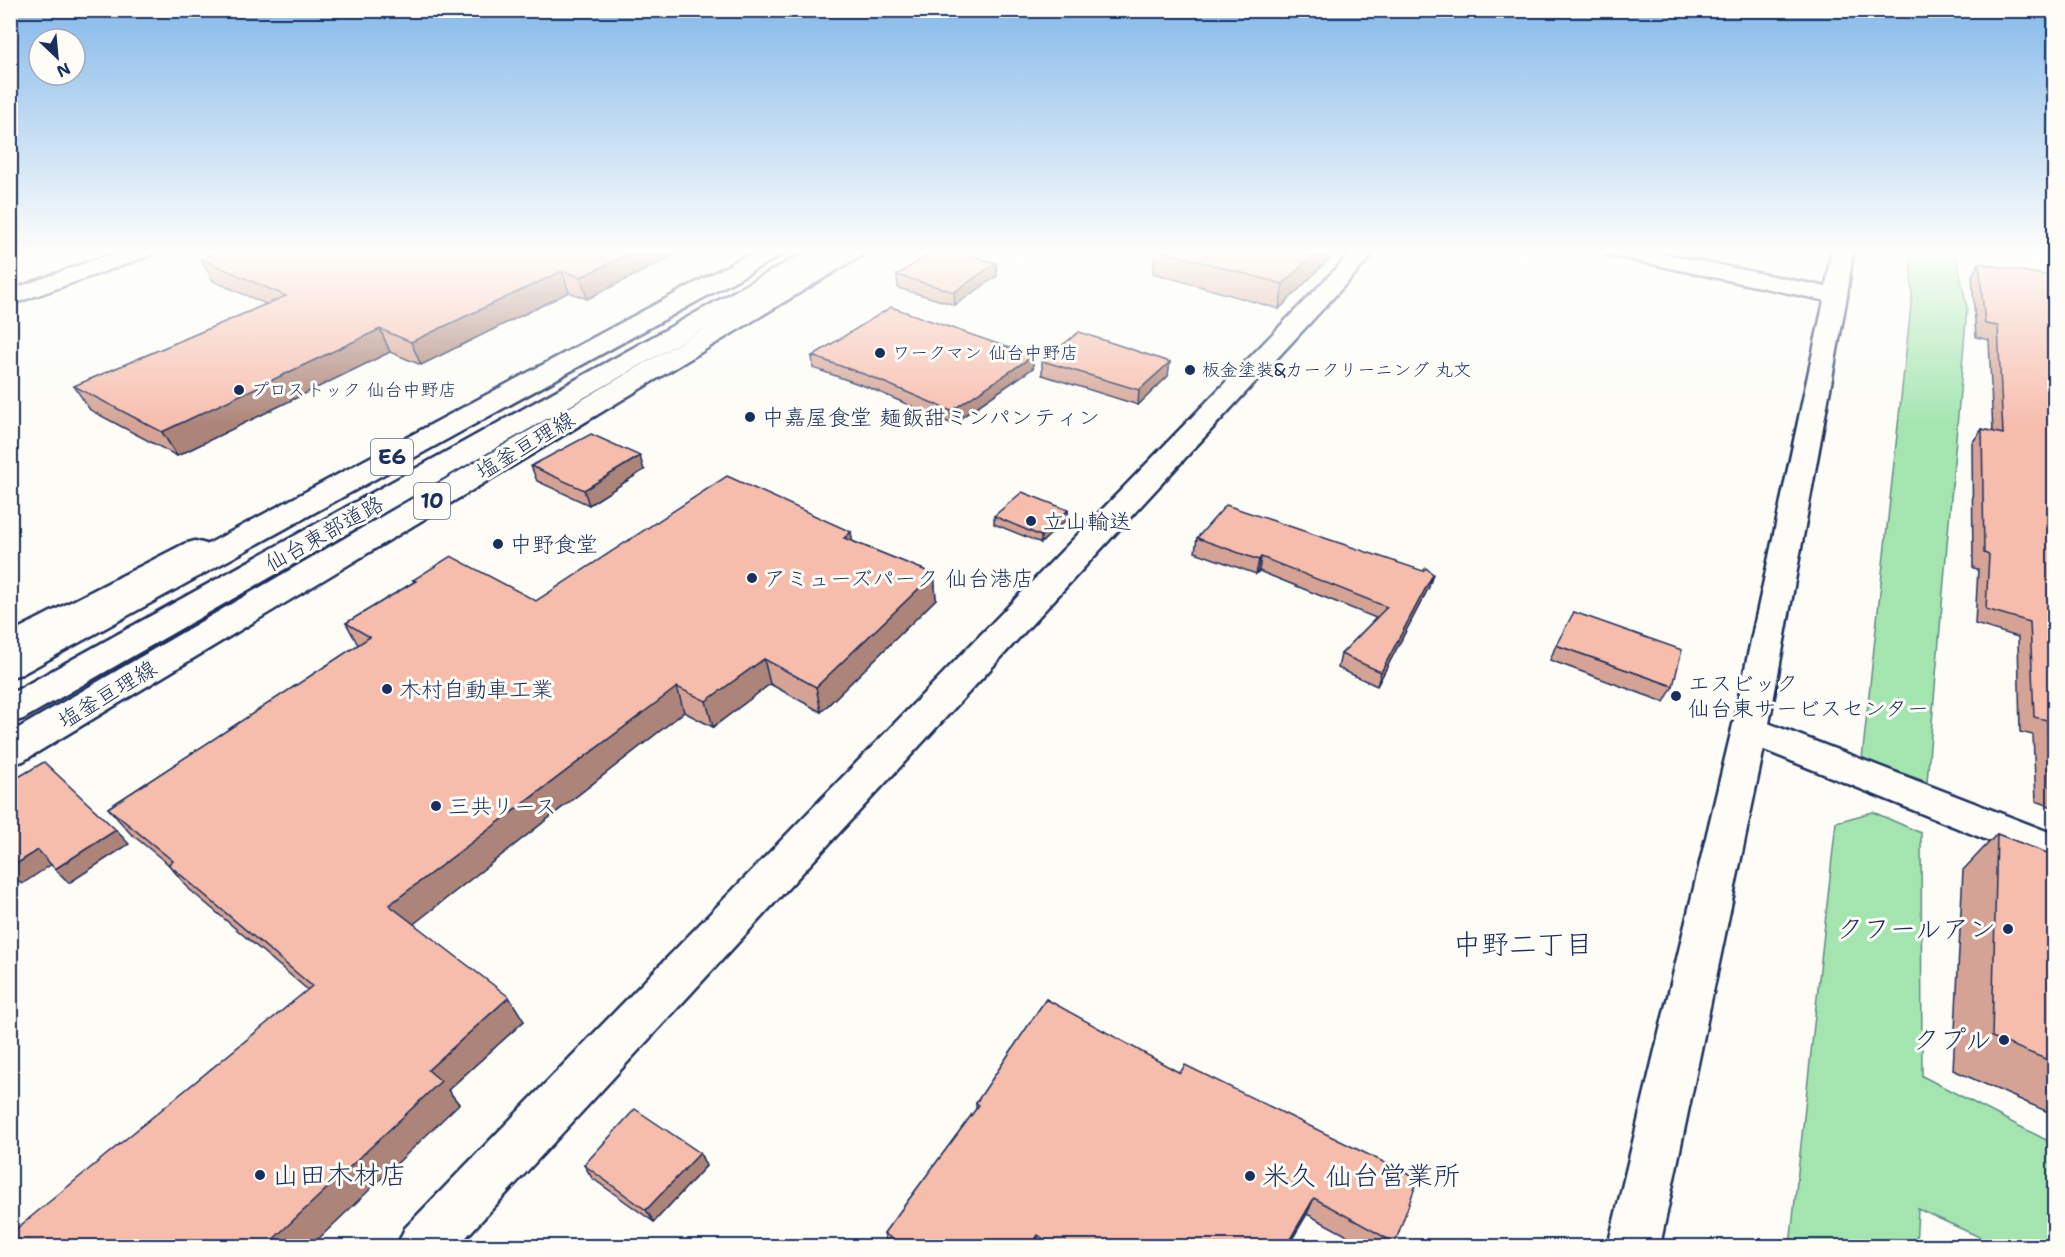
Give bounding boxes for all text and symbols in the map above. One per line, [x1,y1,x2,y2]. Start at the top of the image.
north arrow [27,27,87,87]
text: N [53,58,74,82]
place label: ワークマン 仙台中野店 [892,341,1078,365]
marker: ワークマン 仙台中野店 [873,346,887,360]
place label: 板金塗装&カークリーニング 丸文 [1202,358,1471,382]
marker: 板金塗装&カークリーニング 丸文 [1183,363,1197,377]
place label: プロストック 仙台中野店 [251,378,457,402]
marker: プロストック 仙台中野店 [232,383,246,397]
place label: 中嘉屋食堂 麺飯甜ミンパンティン [762,403,1100,432]
street label: 塩釜亘理線 [471,405,580,486]
marker: 中嘉屋食堂 麺飯甜ミンパンティン [743,410,757,424]
road number: E6 [371,439,413,475]
road number: 10 [414,483,450,519]
street label: 仙台東部道路 [259,489,389,578]
place label: 立山輸送 [1043,507,1131,536]
marker: 立山輸送 [1024,514,1038,528]
place label: 中野食堂 [510,530,598,559]
marker: 中野食堂 [491,537,505,551]
place label: アミューズパーク 仙台港店 [764,564,1034,593]
marker: アミューズパーク 仙台港店 [745,571,759,585]
street label: 塩釜亘理線 [53,654,162,735]
place label: エスビック 仙台東サービスセンター [1688,669,1929,723]
place label: 木村自動車工業 [399,675,553,704]
marker: 木村自動車工業 [380,682,394,696]
marker: エスビック 仙台東サービスセンター [1669,689,1683,703]
place label: 三共リース [448,792,557,821]
marker: 三共リース [429,799,443,813]
place label: クフールアン [1836,910,1996,947]
marker: クフールアン [2001,922,2015,936]
district label: 中野二丁目 [1453,925,1593,963]
place label: クプル [1913,1021,1992,1058]
marker: クプル [1997,1033,2011,1047]
place label: 山田木材店 [272,1156,407,1193]
place label: 米久 仙台営業所 [1262,1157,1460,1194]
marker: 山田木材店 [253,1168,267,1182]
marker: 米久 仙台営業所 [1243,1169,1257,1183]

